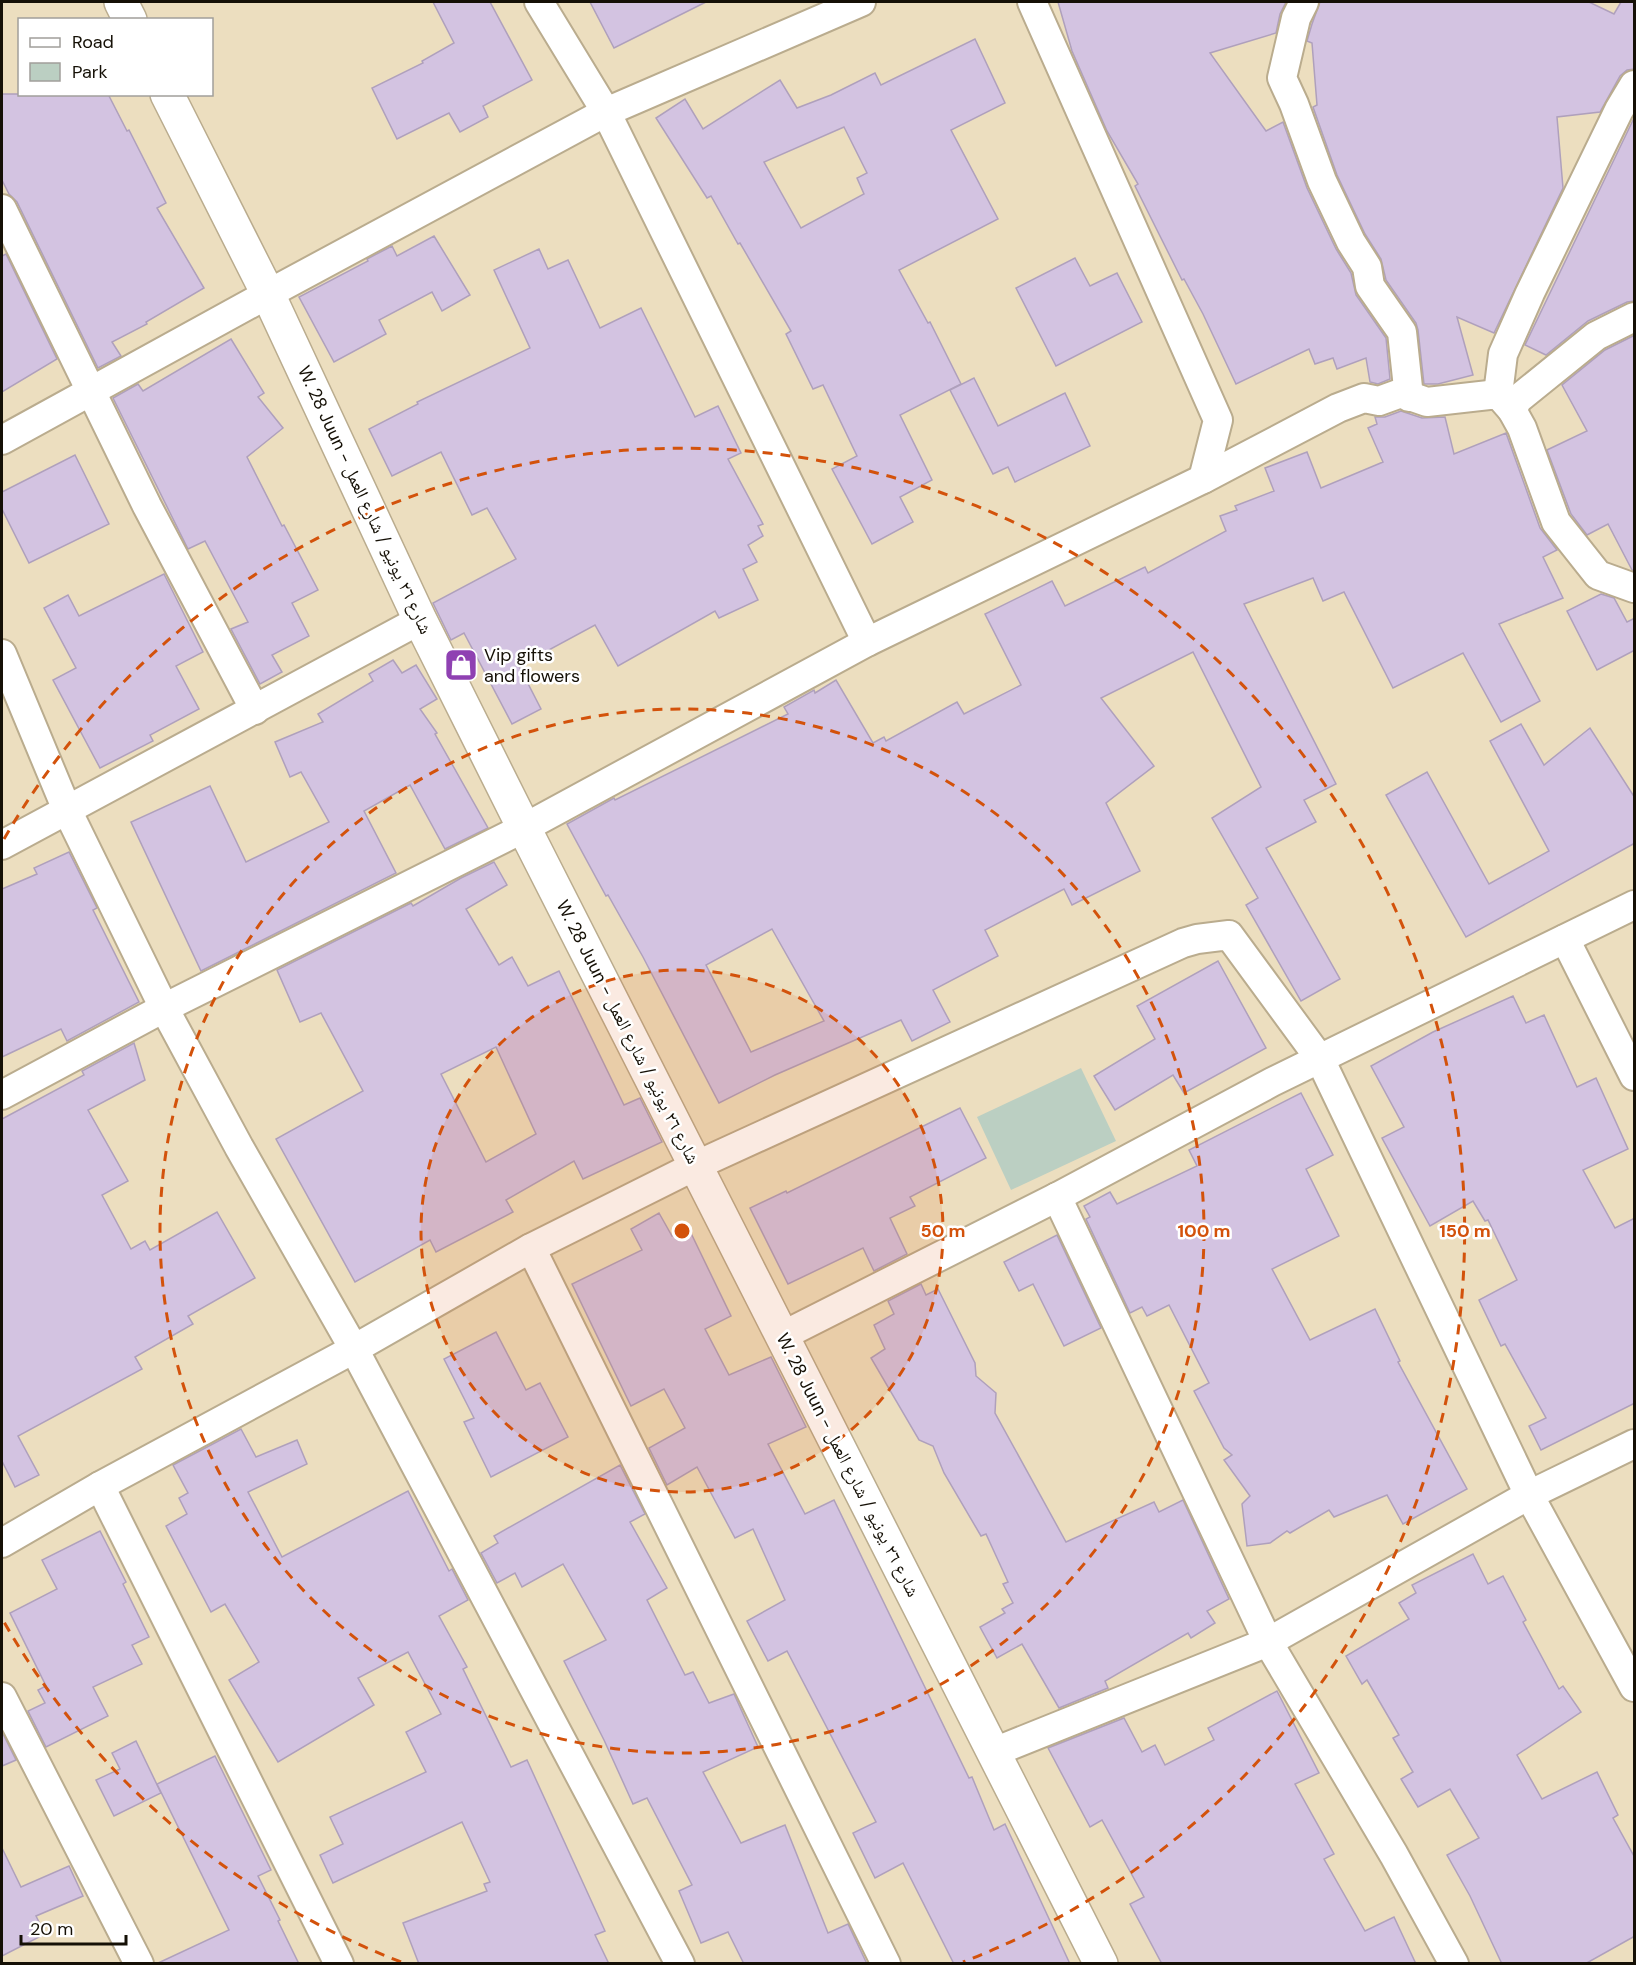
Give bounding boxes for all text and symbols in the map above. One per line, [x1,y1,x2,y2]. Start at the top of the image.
legend [18,18,213,96]
text: Road [72,30,114,54]
text: Park [72,60,108,84]
street label: W. 28 Juun - شارع ٢٦ يونيو / شارع العمل [292,362,438,638]
place label: Vip gifts and flowers [484,643,580,688]
shop icon: Vip gifts and flowers [443,647,479,683]
street label: W. 28 Juun - شارع ٢٦ يونيو / شارع العمل [551,896,705,1168]
text: 50 m [920,1219,966,1243]
text: 100 m [1177,1219,1231,1243]
text: 150 m [1439,1219,1491,1243]
centre of rings [672,1221,692,1241]
street label: W. 28 Juun - شارع ٢٦ يونيو / شارع العمل [771,1329,925,1601]
scale bar [21,1908,126,1946]
text: 20 m [30,1917,73,1941]

